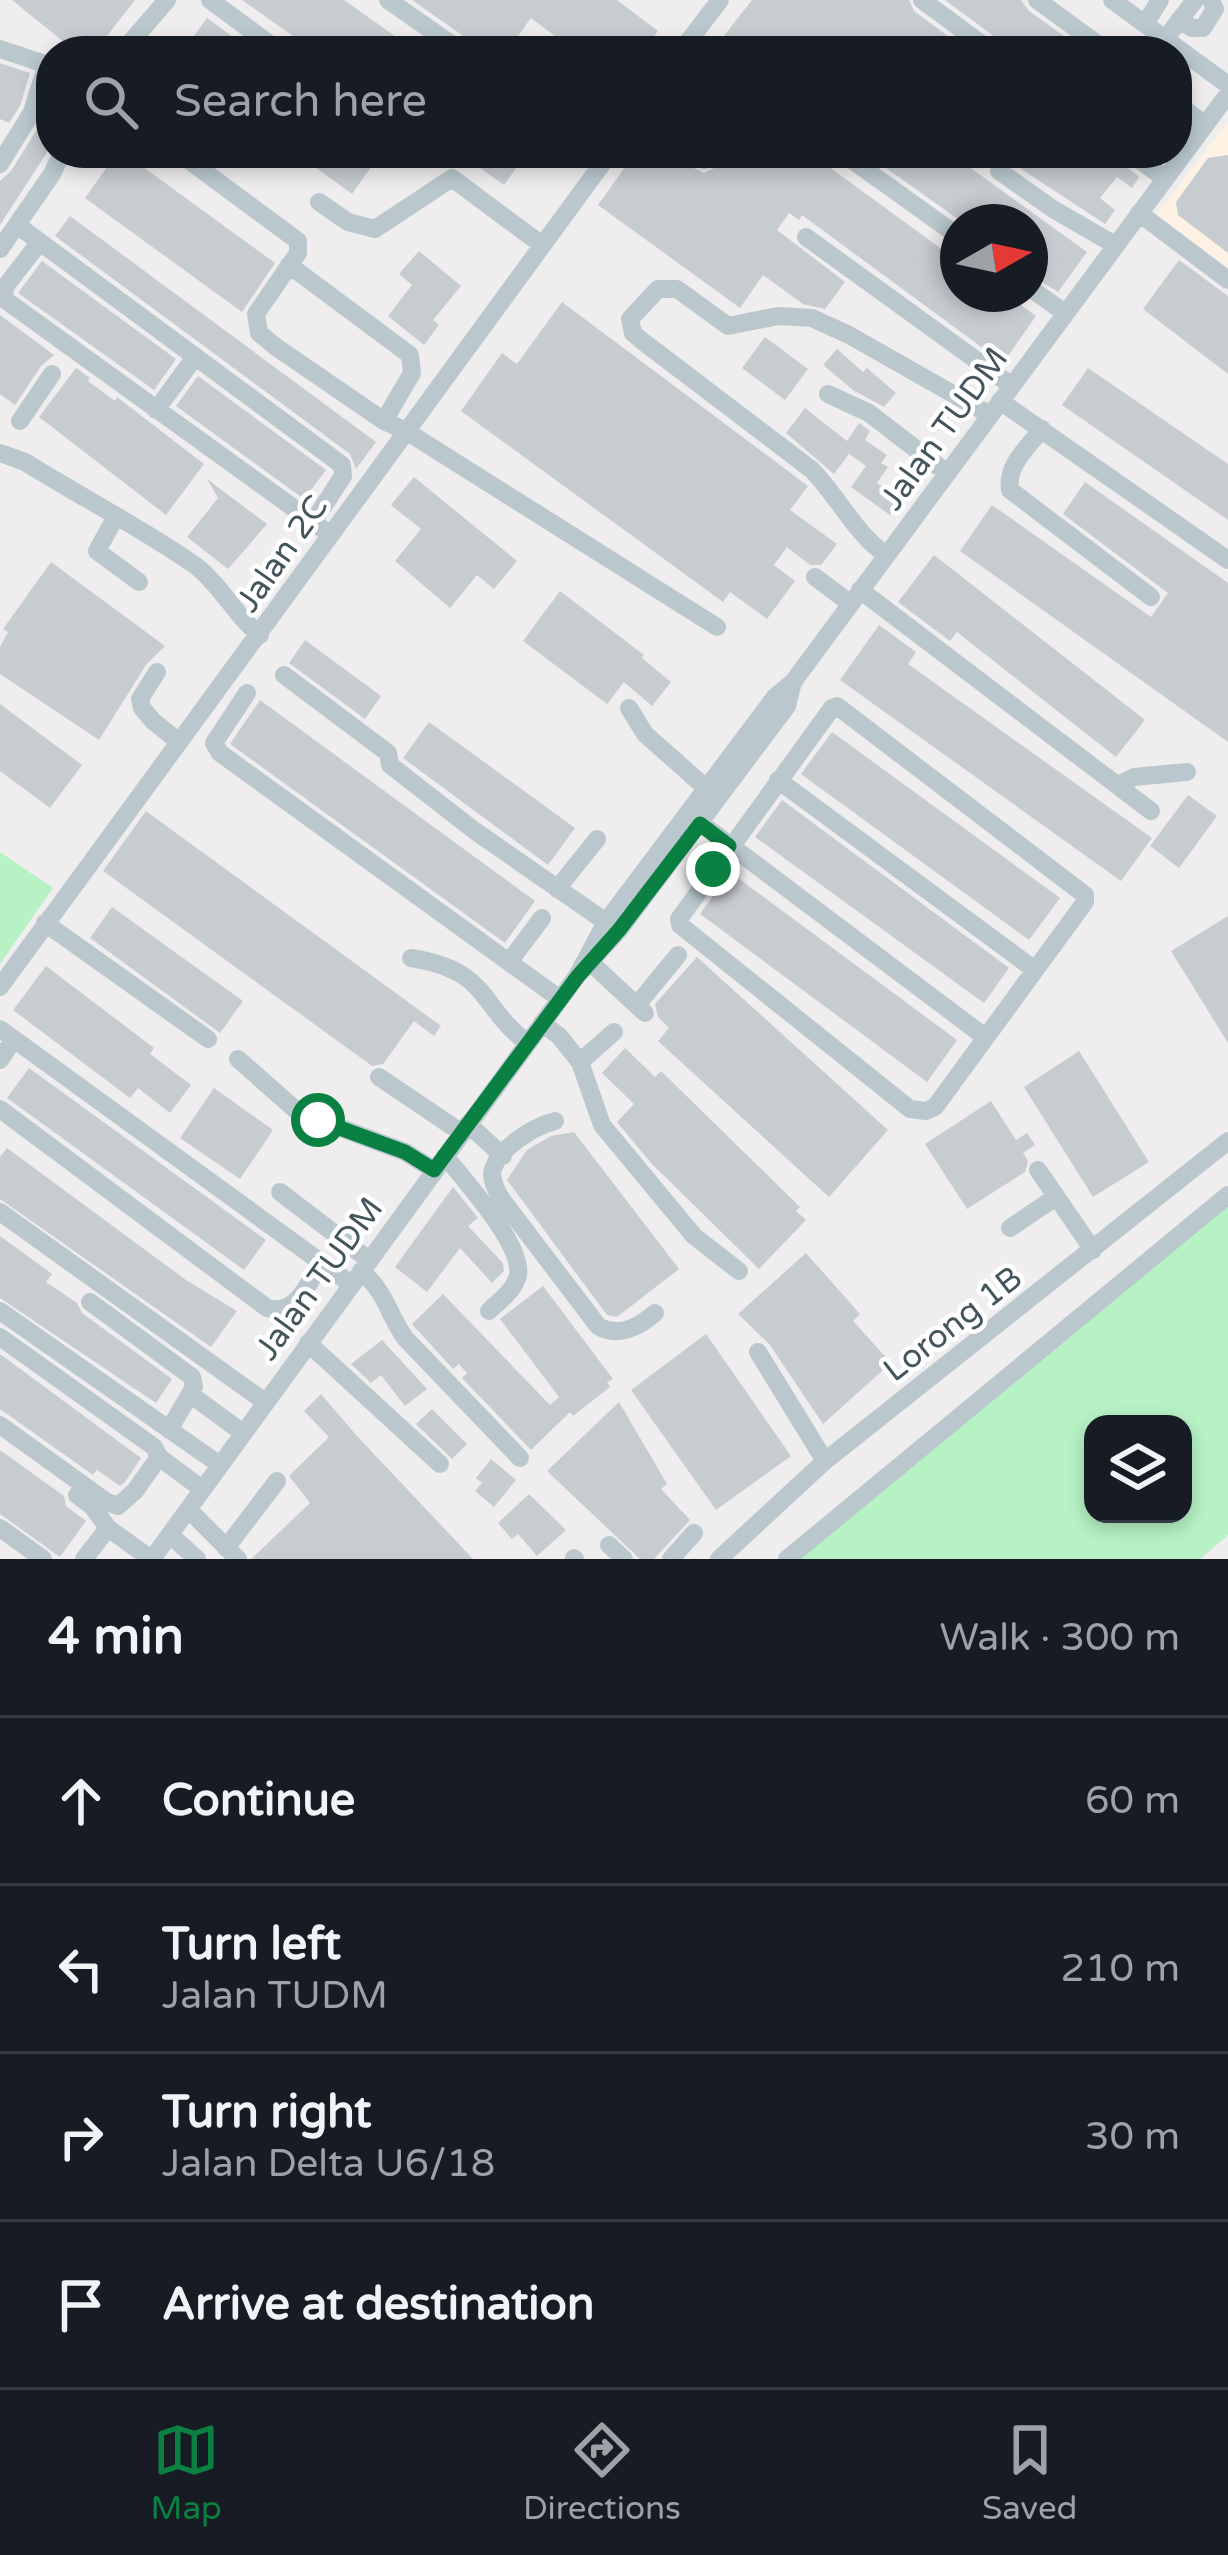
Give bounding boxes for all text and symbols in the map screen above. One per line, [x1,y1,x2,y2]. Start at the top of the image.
search box [36,36,1192,168]
icon: search [78,69,144,135]
text: Search here [174,75,427,129]
north arrow [940,204,1048,312]
street label: Jalan TUDM [872,340,1016,518]
street label: Jalan 2C [228,488,336,620]
route end [686,842,740,896]
route start [291,1093,345,1147]
street label: Jalan TUDM [247,1190,391,1368]
street label: Lorong 1B [876,1258,1030,1390]
map controls [1084,1415,1192,1523]
button: layers [1084,1415,1192,1523]
text: 4 min [48,1606,184,1668]
text: Walk · 300 m [939,1614,1180,1661]
icon: ahead [48,1768,114,1834]
text: Continue [162,1774,355,1828]
text: 60 m [1085,1777,1180,1824]
text: Turn left [162,1918,341,1972]
icon: left [48,1936,114,2002]
text: 210 m [1061,1945,1180,1992]
text: Jalan TUDM [162,1972,388,2019]
text: Turn right [162,2086,371,2140]
icon: right [48,2104,114,2170]
text: 30 m [1085,2113,1180,2160]
text: Jalan Delta U6/18 [162,2140,495,2187]
icon: arrive [48,2272,114,2338]
text: Arrive at destination [162,2278,594,2332]
tab: Map [151,2417,222,2528]
tab: Directions [523,2417,681,2528]
tab: Saved [982,2417,1077,2528]

